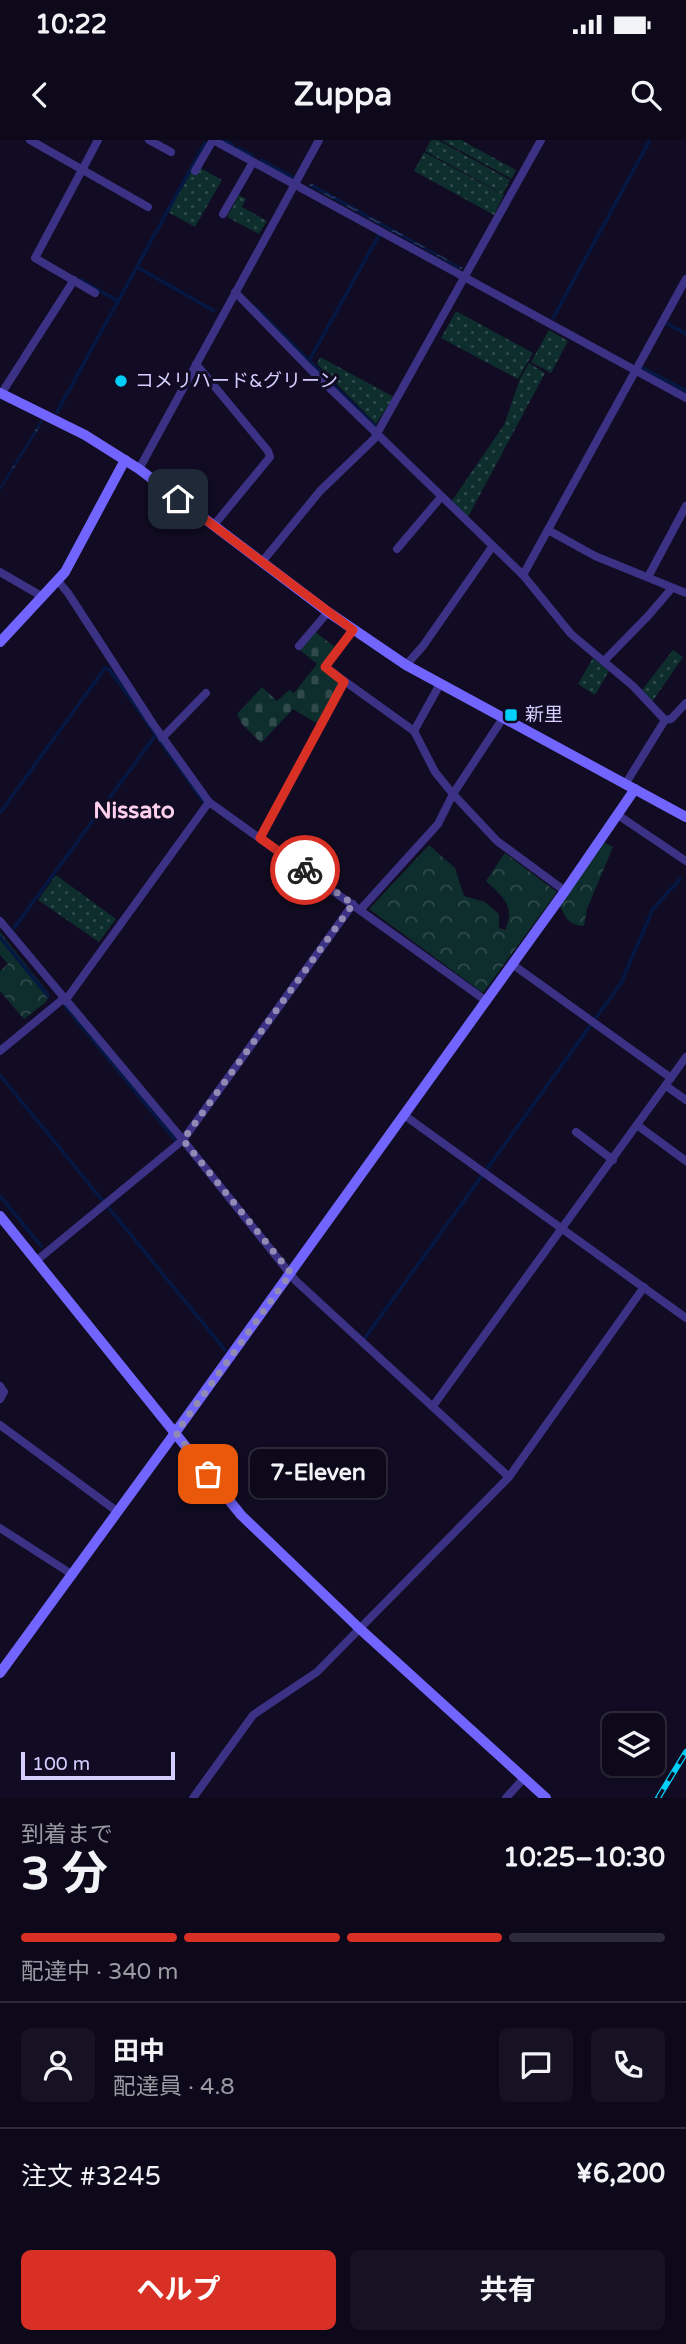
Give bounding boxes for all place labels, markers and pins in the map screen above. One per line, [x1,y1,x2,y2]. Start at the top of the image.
place label: コメリハード&グリーン [135,370,338,392]
marker: コメリハード&グリーン [113,373,129,389]
pin [148,469,208,529]
place label: 新里 [525,704,563,726]
marker: 新里 [503,707,519,723]
pin [178,1444,238,1504]
callout: 7-Eleven [250,1450,386,1498]

